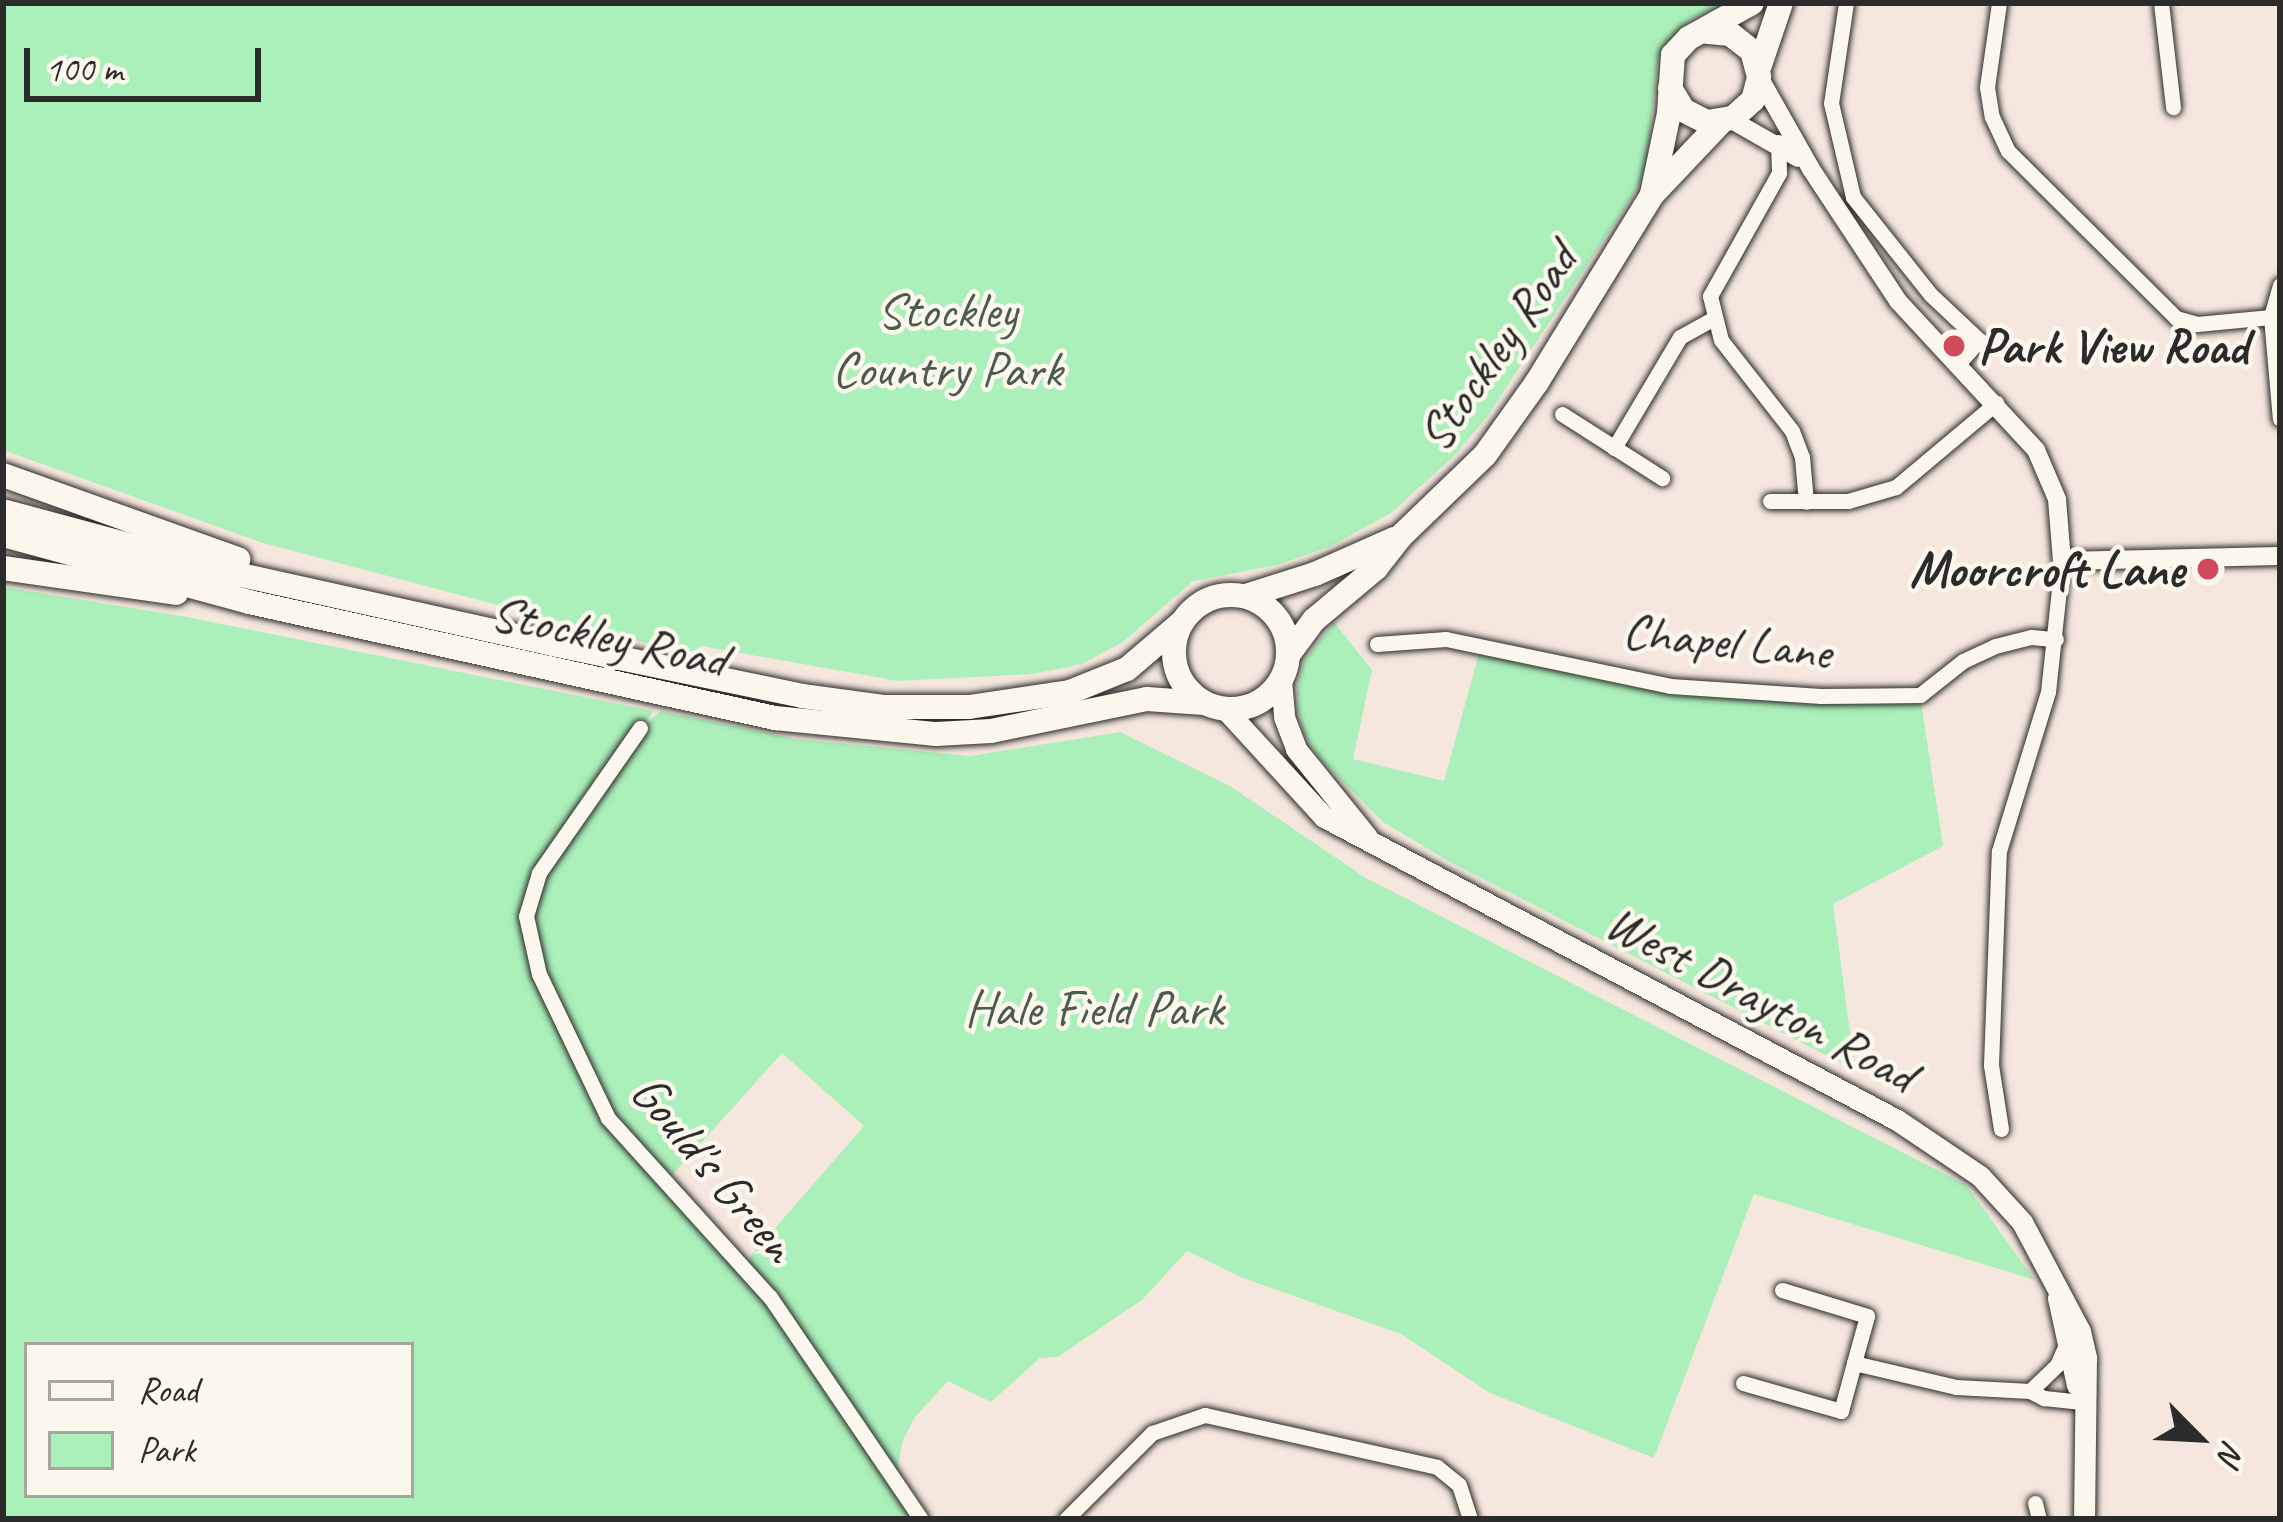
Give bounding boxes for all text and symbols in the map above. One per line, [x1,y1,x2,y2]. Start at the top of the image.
scale bar [30,24,267,98]
text: 100 m [45,46,122,92]
street label: Stockley Road [1404,232,1590,462]
park label: Stockley Country Park [832,280,1062,400]
place label: Park View Road [1978,315,2250,377]
marker: Park View Road [1941,333,1967,359]
place label: Moorcroft Lane [1909,538,2184,600]
marker: Moorcroft Lane [2195,556,2221,582]
street label: Stockley Road [486,581,732,691]
street label: Chapel Lane [1619,600,1835,682]
street label: West Drayton Road [1595,890,1927,1106]
park label: Hale Field Park [964,977,1224,1039]
street label: Gould's Green [618,1062,810,1274]
legend [24,1342,414,1498]
text: Road [138,1367,198,1413]
north arrow [2139,1378,2259,1498]
text: Park [138,1427,195,1473]
text: N [2209,1435,2255,1471]

